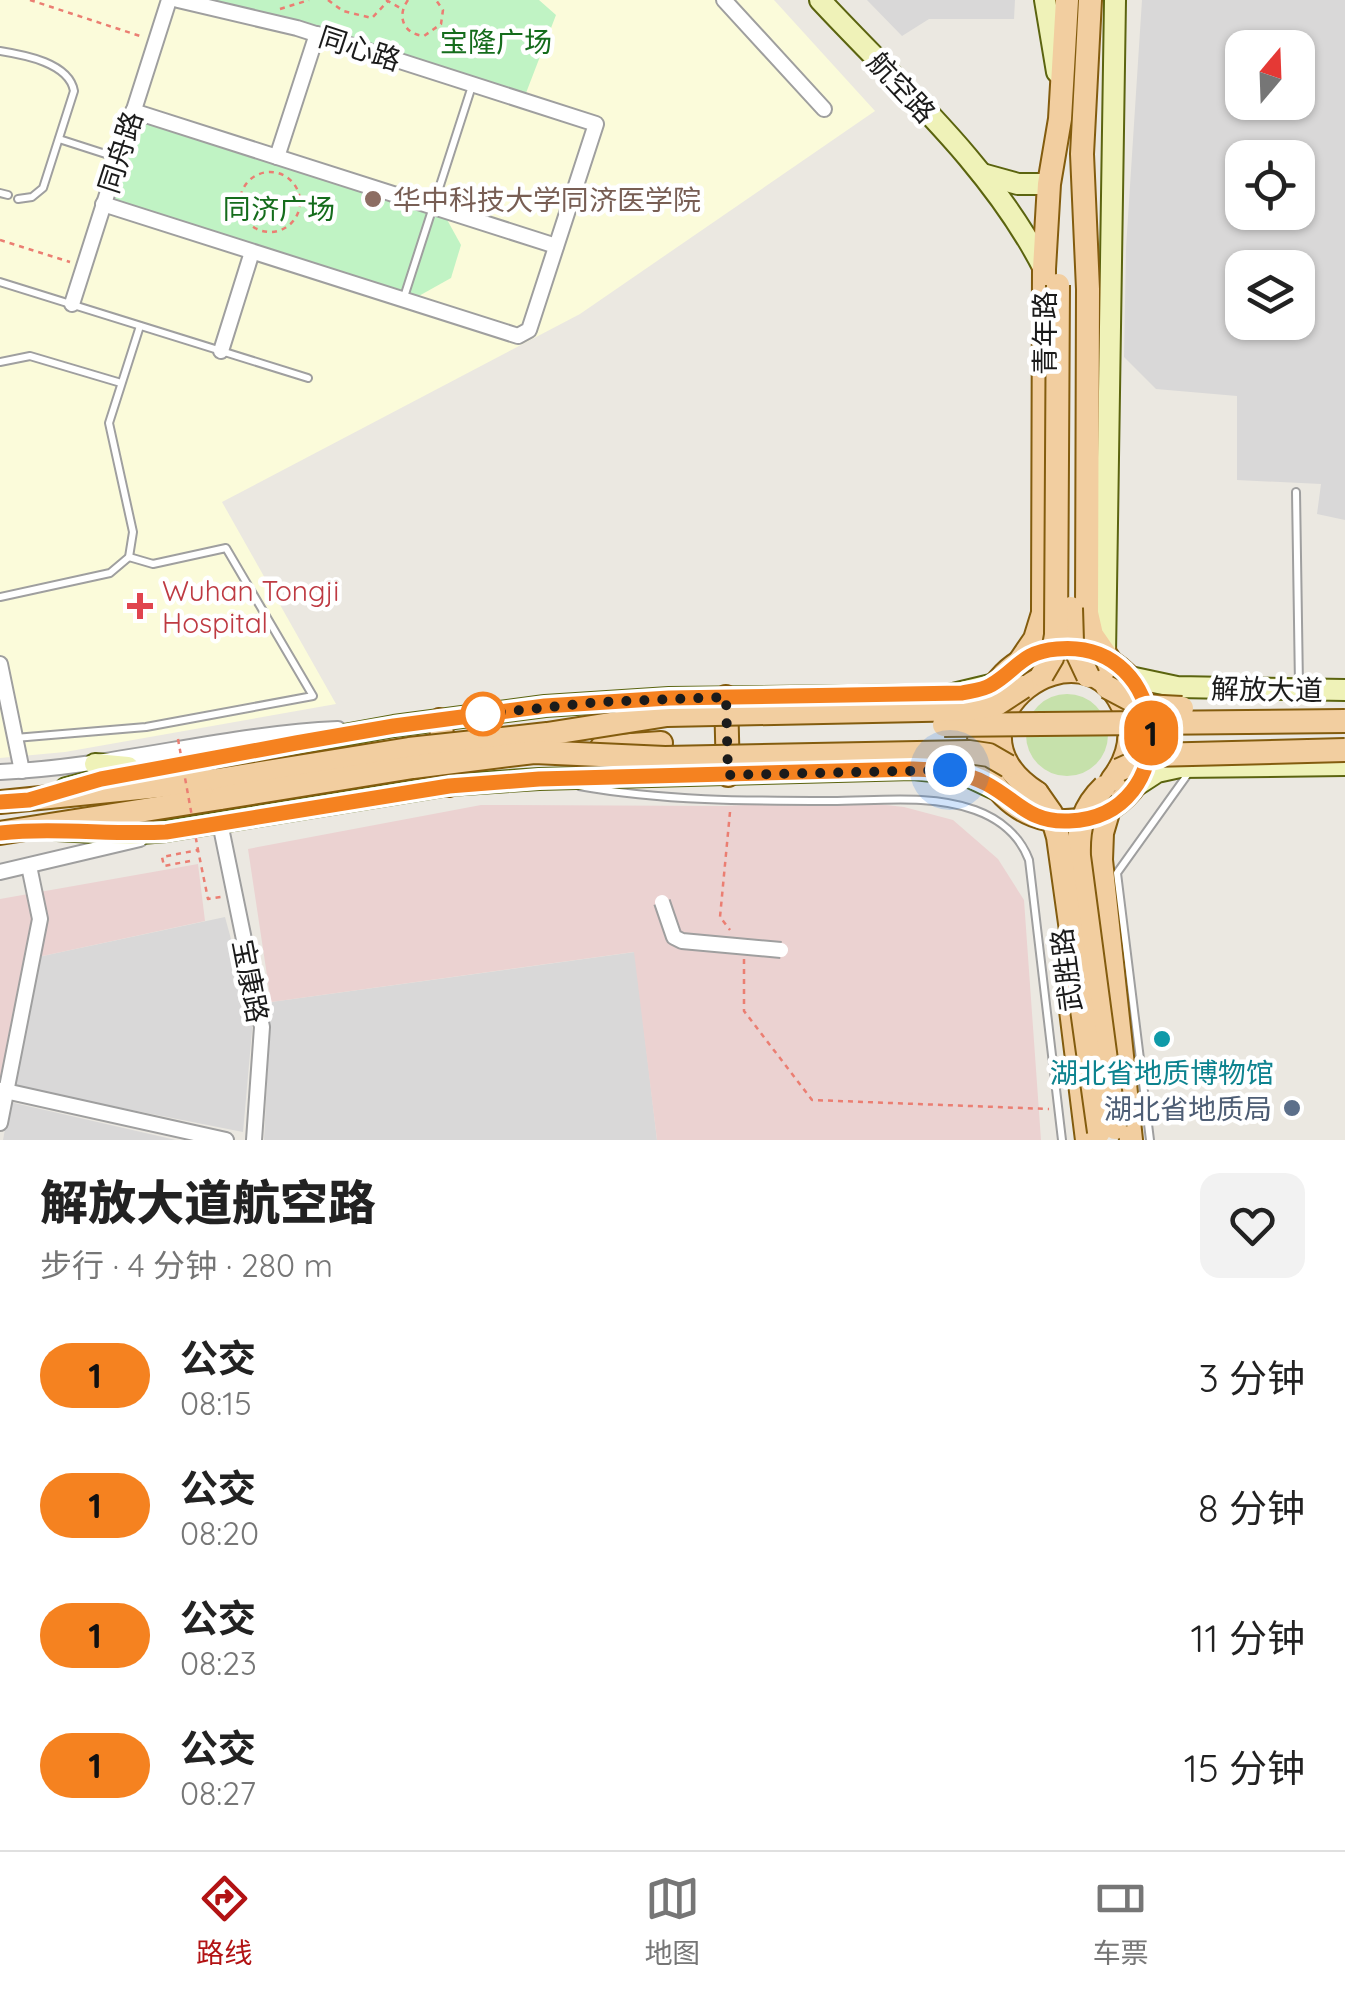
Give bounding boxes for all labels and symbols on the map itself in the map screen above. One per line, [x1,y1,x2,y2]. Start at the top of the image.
street label: 同心路 [315,18,405,78]
park label: 宝隆广场 [440,24,552,59]
north arrow [1225,30,1315,120]
street label: 航空路 [861,44,943,130]
street label: 同舟路 [90,107,150,197]
place label: 华中科技大学同济医学院 [393,182,701,217]
marker: 华中科技大学同济医学院 [362,188,384,210]
park label: 同济广场 [223,191,335,226]
street label: 青年路 [1027,291,1062,375]
place label: Wuhan Tongji Hospital [162,573,339,640]
marker: Wuhan Tongji Hospital [127,593,153,619]
street label: 解放大道 [1211,671,1323,707]
unlabelled marker [462,693,504,735]
line badge: 1 [1118,700,1184,766]
your location [925,745,975,795]
street label: 武胜路 [1044,926,1088,1014]
street label: 宝康路 [226,936,276,1026]
marker: 湖北省地质博物馆 [1151,1028,1173,1050]
place label: 湖北省地质博物馆 [1050,1055,1274,1090]
place label: 湖北省地质局 [1104,1091,1272,1126]
marker: 湖北省地质局 [1281,1097,1303,1119]

